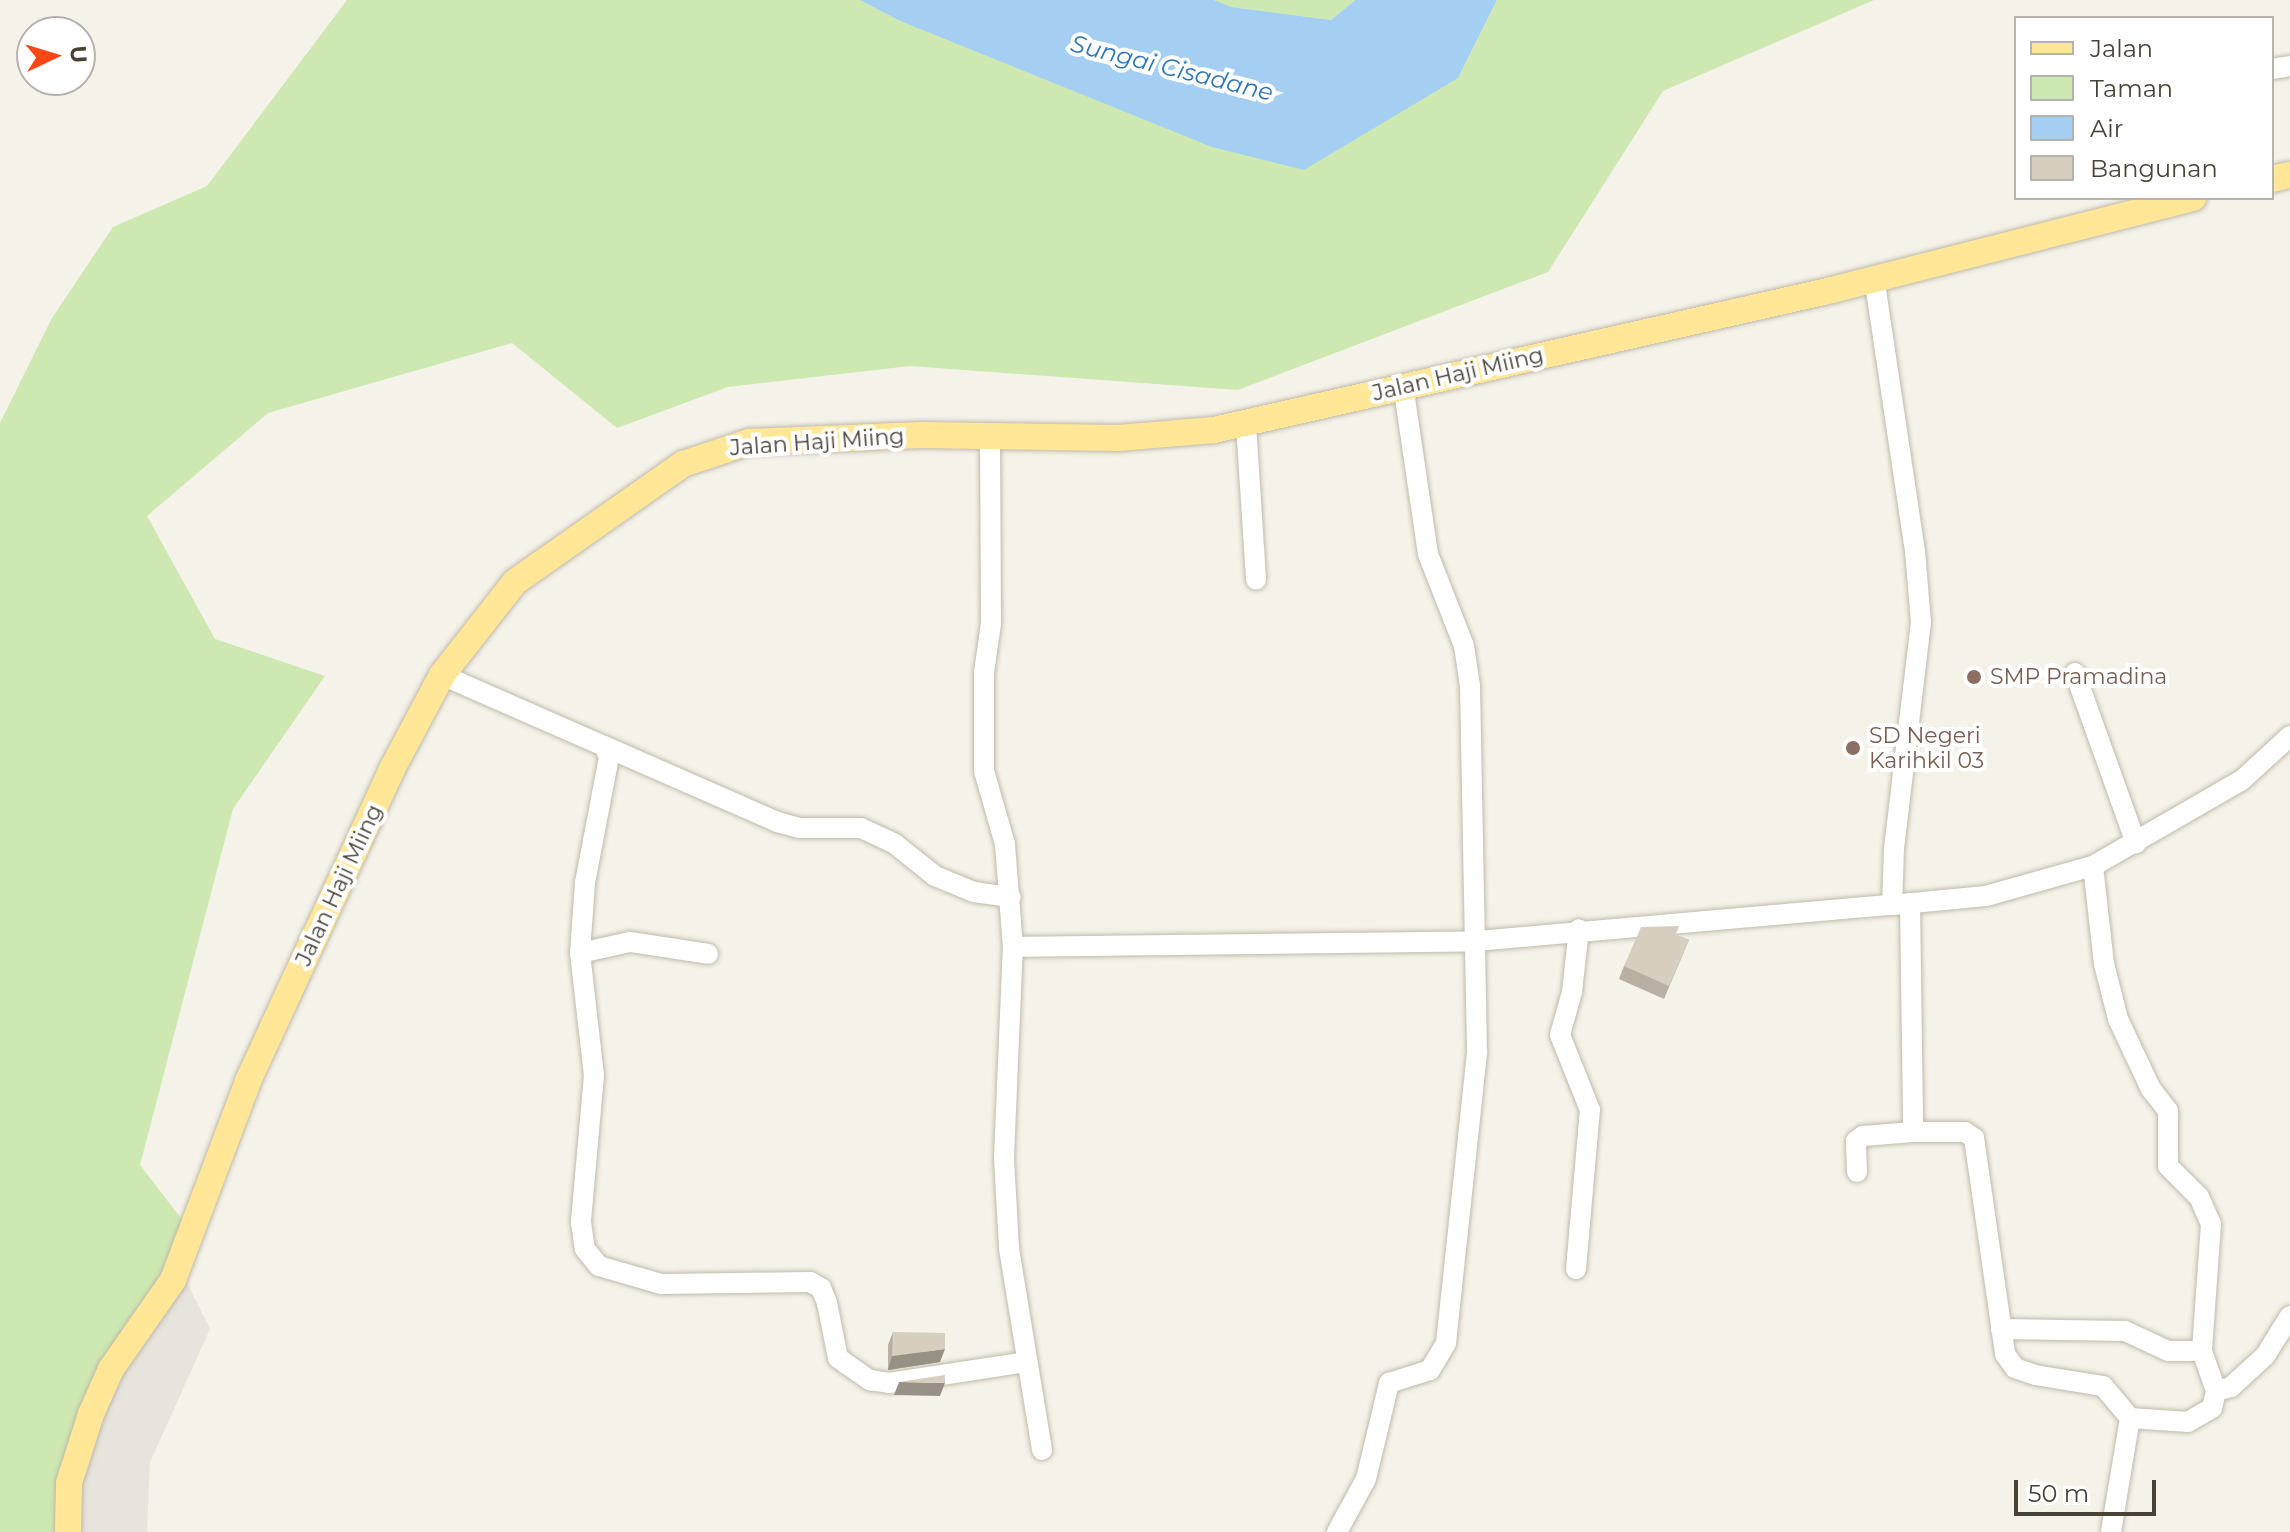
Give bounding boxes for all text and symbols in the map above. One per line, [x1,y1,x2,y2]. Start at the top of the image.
north arrow [16,16,96,96]
legend [2014,16,2274,200]
water label: Sungai Cisadane [1068,29,1276,107]
text: Jalan [2090,34,2153,63]
text: U [64,45,93,64]
text: Taman [2090,74,2173,103]
text: Air [2090,114,2123,143]
text: Bangunan [2090,154,2218,183]
street label: Jalan Haji Miing [1370,341,1546,407]
street label: Jalan Haji Miing [729,423,905,461]
place label: SMP Pramadina [1990,664,2167,690]
marker: SMP Pramadina [1965,668,1983,686]
place label: SD Negeri Karihkil 03 [1869,722,1984,774]
marker: SD Negeri Karihkil 03 [1844,739,1862,757]
street label: Jalan Haji Miing [290,800,388,970]
scale bar [2018,1464,2160,1514]
text: 50 m [2028,1479,2089,1508]

